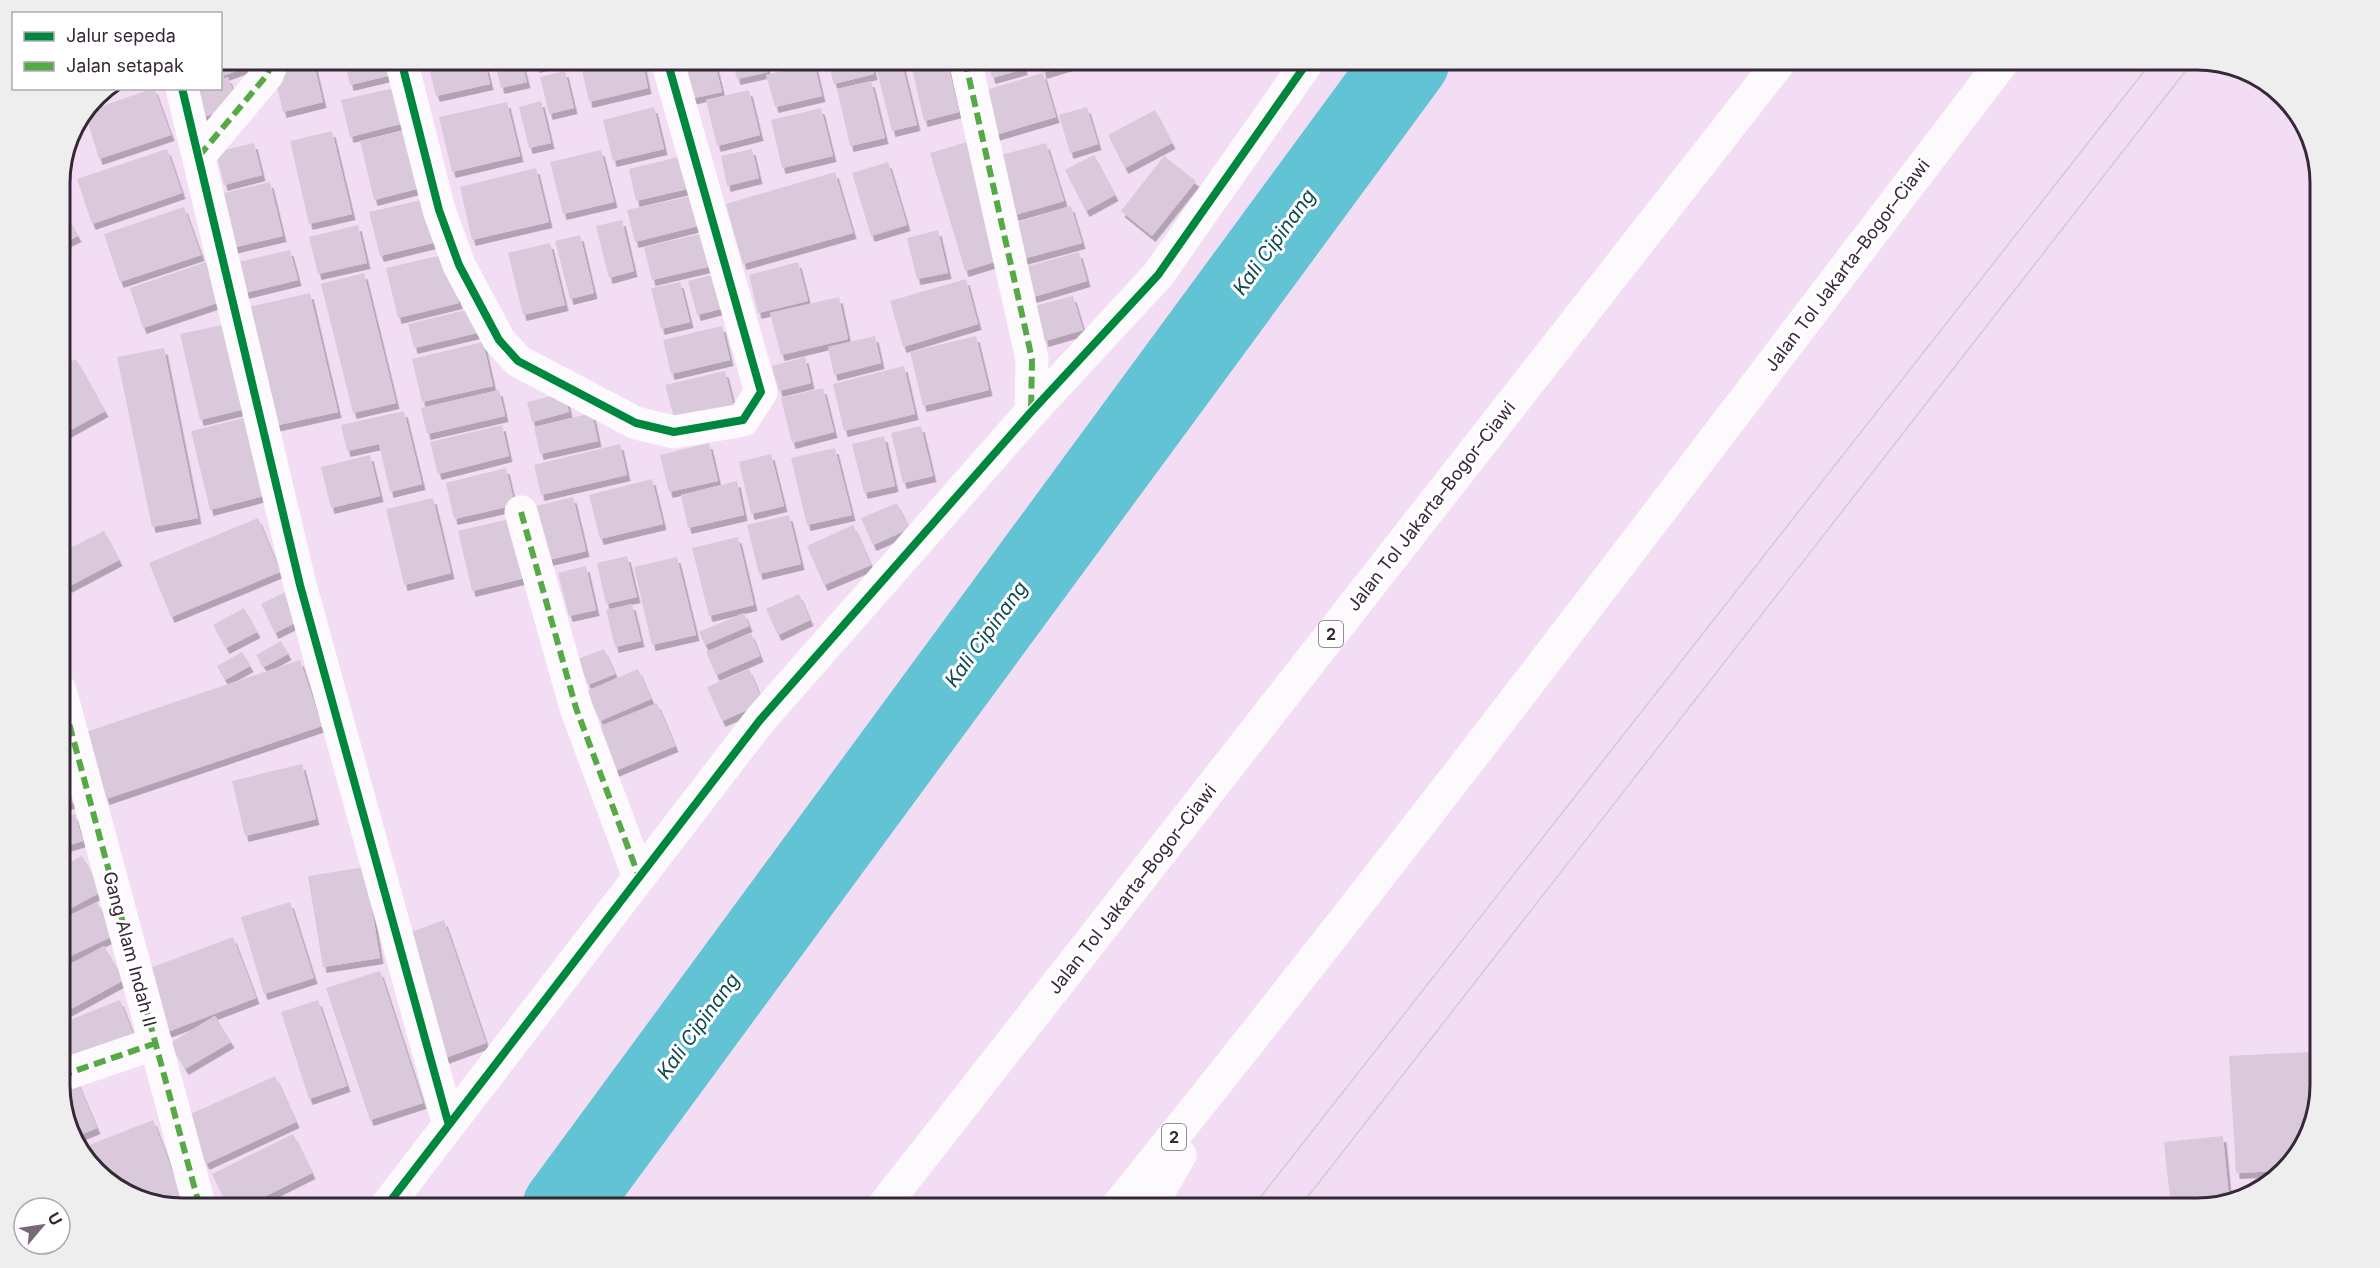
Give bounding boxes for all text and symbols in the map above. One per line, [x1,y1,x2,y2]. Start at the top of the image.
legend [12,12,222,90]
text: Jalur sepeda [66,25,176,46]
text: Jalan setapak [66,55,184,76]
street label: Jalan Tol Jakarta–Bogor–Ciawi [1760,155,1934,375]
water label: Kali Cipinang [1228,184,1320,300]
street label: Jalan Tol Jakarta–Bogor–Ciawi [1343,397,1519,615]
water label: Kali Cipinang [940,576,1032,692]
road number: 2 [1319,621,1343,647]
street label: Jalan Tol Jakarta–Bogor–Ciawi [1044,780,1220,998]
street label: Gang Alam Indah II [99,869,161,1029]
water label: Kali Cipinang [652,968,744,1084]
road number: 2 [1162,1124,1186,1150]
north arrow [12,1196,72,1256]
text: U [44,1209,67,1229]

